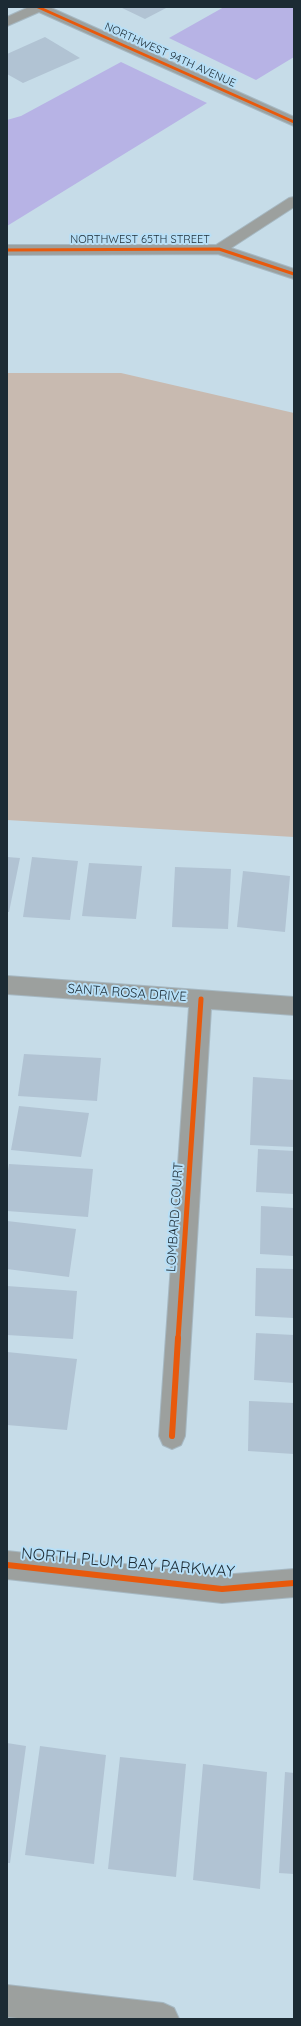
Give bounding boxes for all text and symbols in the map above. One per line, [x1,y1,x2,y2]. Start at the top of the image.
street label: NORTHWEST 94TH AVENUE [102,20,238,90]
street label: NORTHWEST 65TH STREET [70,233,210,247]
street label: SANTA ROSA DRIVE [67,981,187,1005]
street label: LOMBARD COURT [163,1162,187,1272]
street label: NORTH PLUM BAY PARKWAY [20,1544,236,1582]

